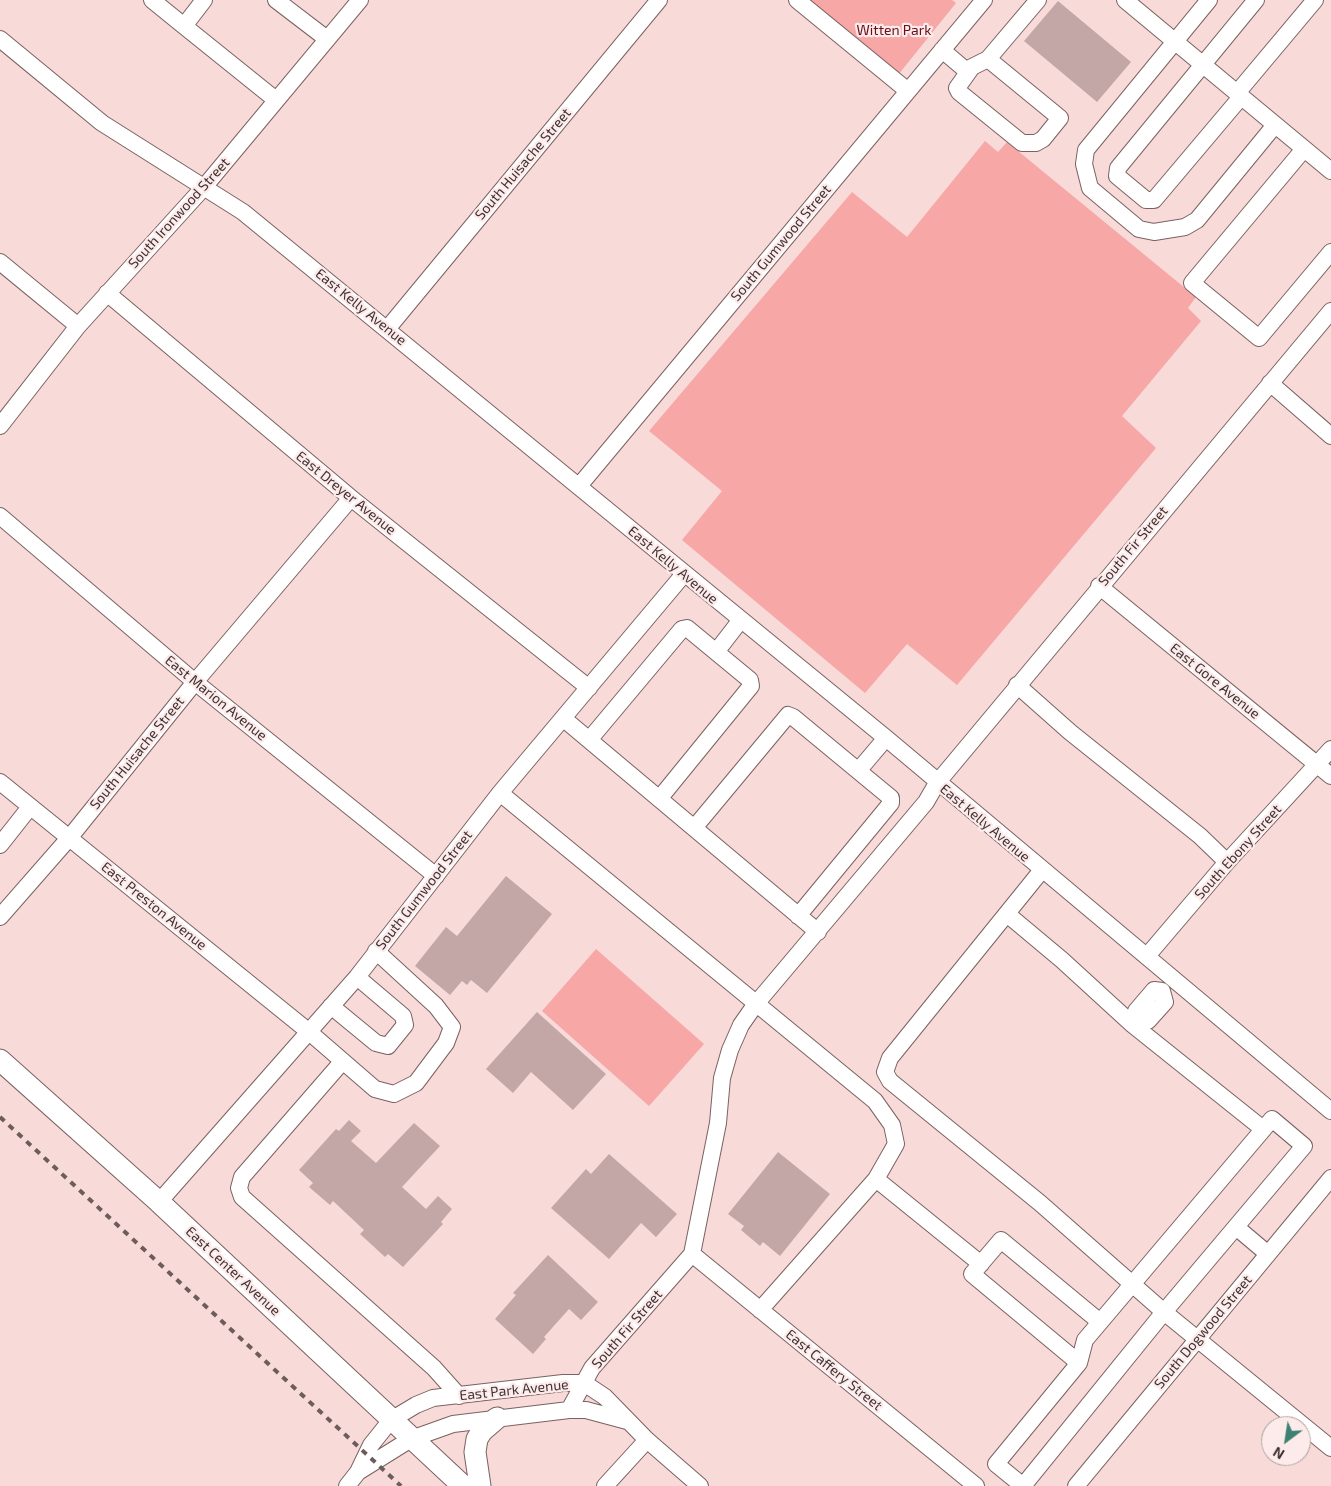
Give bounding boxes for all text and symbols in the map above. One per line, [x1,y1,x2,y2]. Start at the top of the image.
park label: Witten Park [857,22,931,38]
street label: South Huisache Street [471,105,575,223]
street label: South Ironwood Street [125,154,233,272]
street label: South Gumwood Street [727,181,835,305]
street label: East Kelly Avenue [312,265,410,349]
street label: East Dreyer Avenue [293,448,399,538]
street label: South Fir Street [1095,503,1171,589]
street label: East Kelly Avenue [625,523,721,607]
street label: East Gore Avenue [1167,640,1263,722]
street label: East Marion Avenue [162,652,270,744]
street label: South Huisache Street [86,693,188,813]
street label: East Kelly Avenue [937,781,1033,865]
street label: South Ebony Street [1191,801,1285,903]
street label: South Gumwood Street [372,827,476,953]
street label: East Preston Avenue [98,858,210,954]
street label: East Center Avenue [182,1223,284,1319]
street label: South Dogwood Street [1151,1272,1255,1392]
street label: South Fir Street [588,1286,666,1372]
street label: East Caffery Street [782,1326,886,1414]
street label: East Park Avenue [459,1376,569,1404]
north arrow [1261,1416,1311,1466]
text: N [1270,1444,1287,1463]

